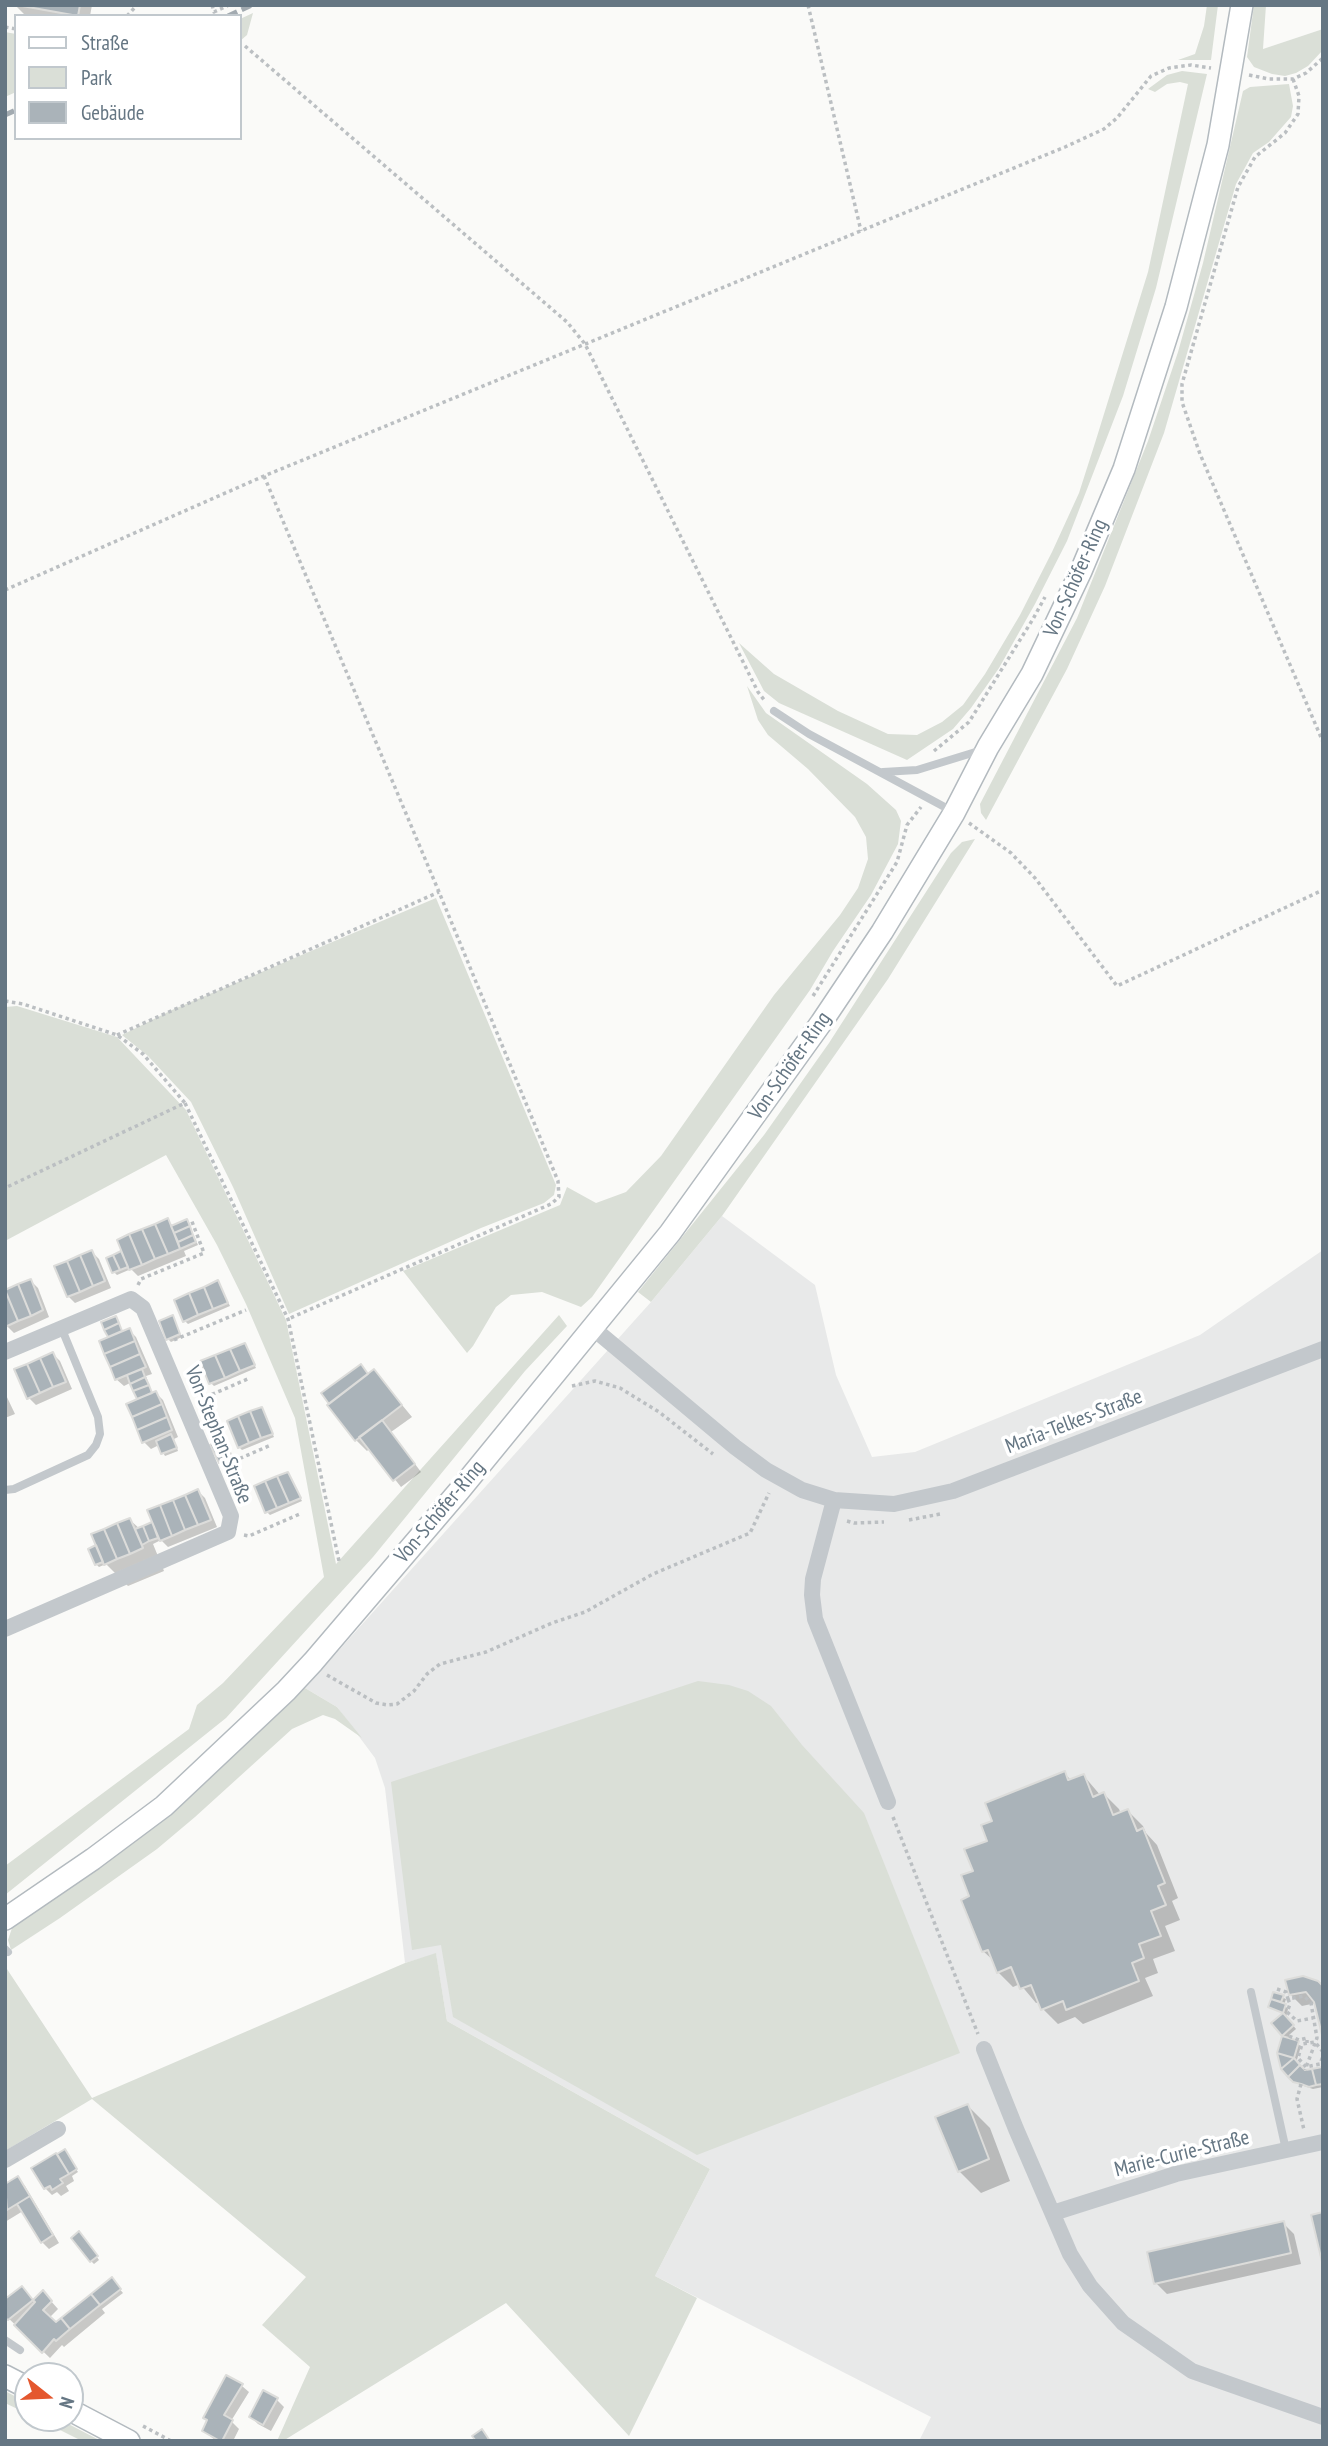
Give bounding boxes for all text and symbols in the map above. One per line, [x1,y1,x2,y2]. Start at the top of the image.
legend [14,14,242,140]
text: Straße [81,29,129,56]
text: Park [81,64,112,91]
text: Gebäude [81,99,144,126]
street label: Von-Schöfer-Ring [1039,515,1113,641]
street label: Von-Schöfer-Ring [743,1007,837,1125]
street label: Von-Stephan-Straße [179,1362,257,1508]
street label: Maria-Telkes-Straße [1002,1384,1146,1460]
street label: Von-Schöfer-Ring [390,1456,490,1568]
street label: Marie-Curie-Straße [1112,2125,1252,2183]
north arrow [14,2362,84,2432]
text: N [54,2394,80,2411]

